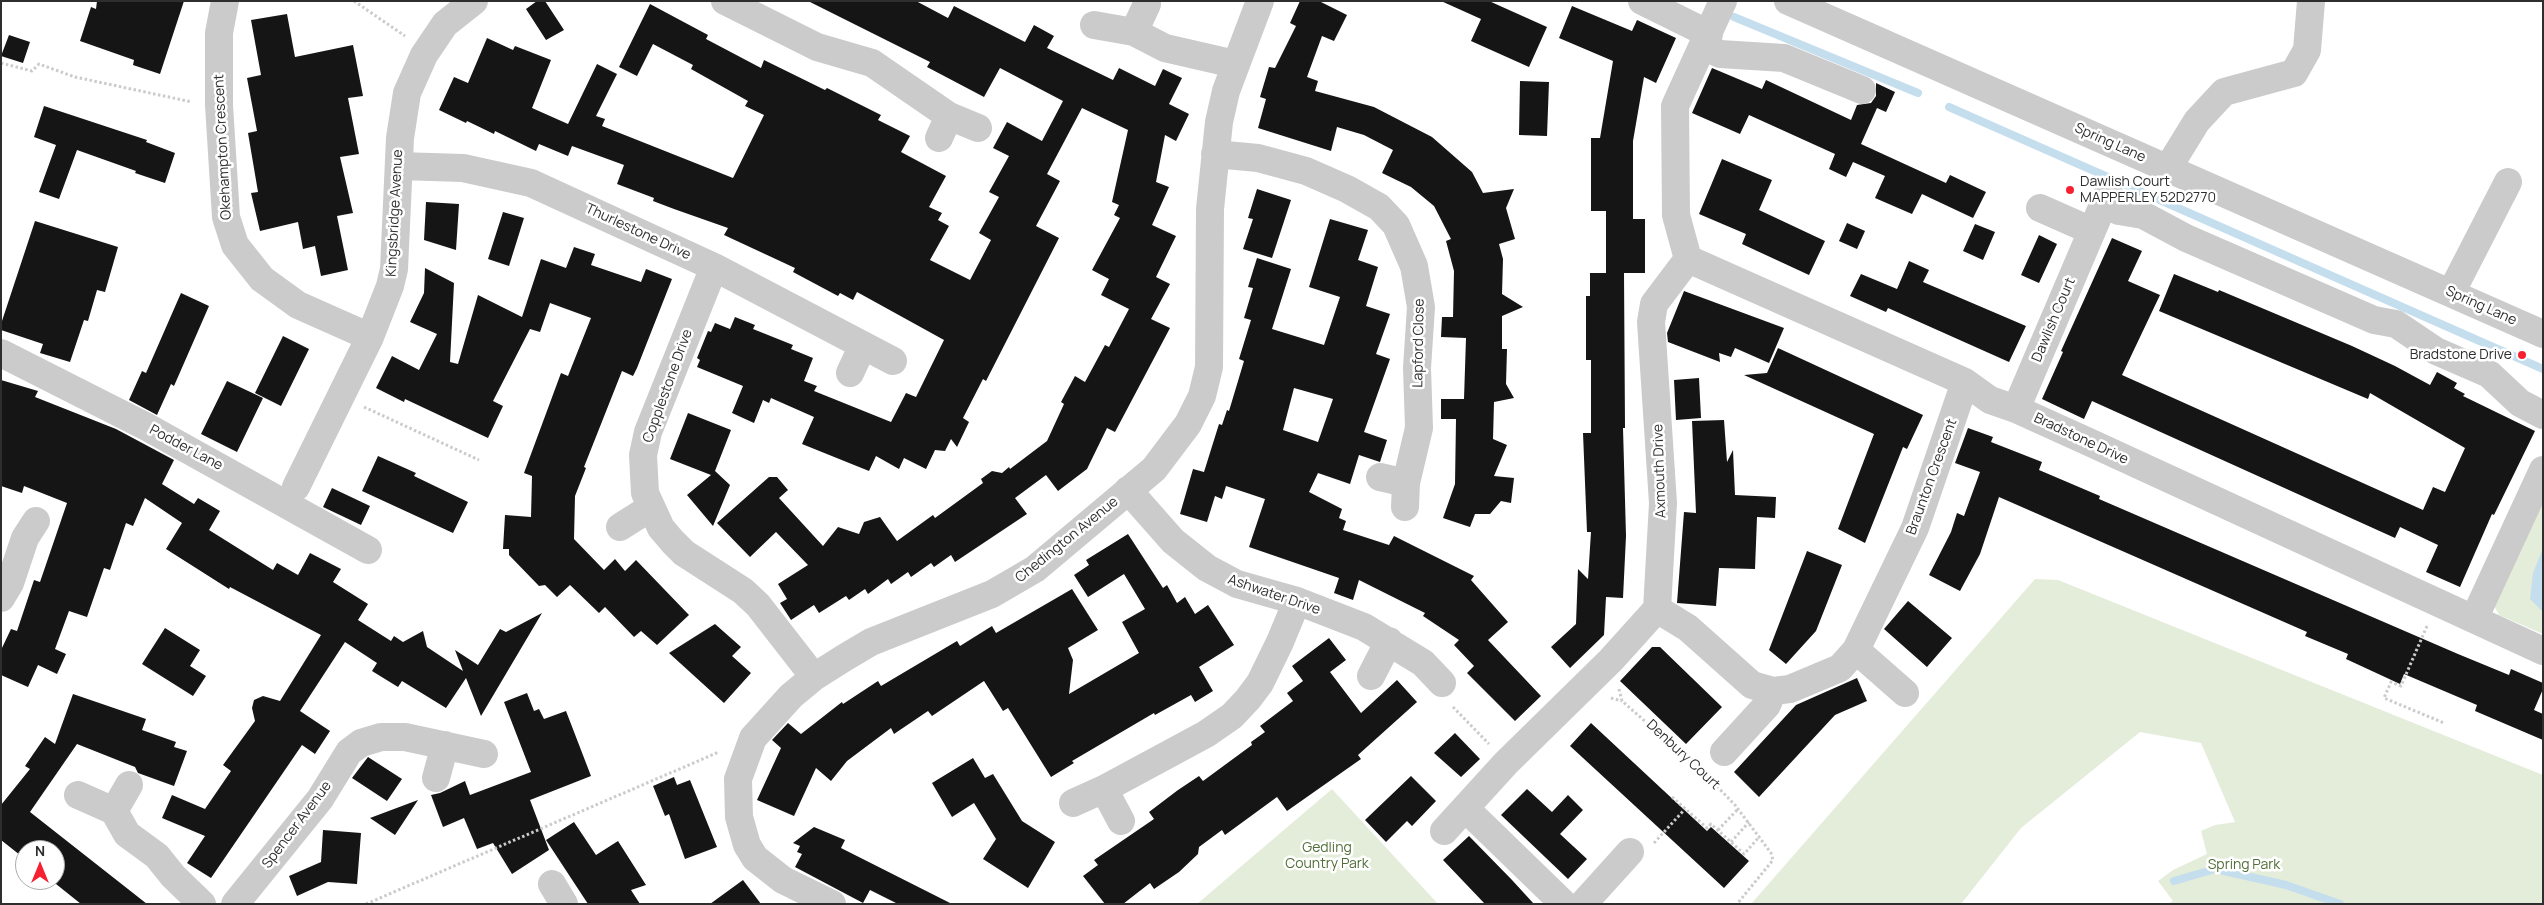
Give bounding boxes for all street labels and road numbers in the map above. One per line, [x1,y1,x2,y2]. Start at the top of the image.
street label: Okehampton Crescent [211,74,235,220]
street label: Spring Lane [2072,120,2148,166]
street label: Kingsbridge Avenue [383,149,407,277]
street label: Thurlestone Drive [583,200,693,264]
street label: Dawlish Court [2029,275,2079,365]
street label: Spring Lane [2443,283,2519,329]
street label: Lapford Close [1410,298,1428,388]
street label: Copplestone Drive [640,327,696,445]
street label: Bradstone Drive [2031,410,2131,468]
street label: Braunton Crescent [1903,417,1961,537]
street label: Podder Lane [146,422,226,474]
street label: Axmouth Drive [1650,424,1670,518]
street label: Chedington Avenue [1012,493,1122,587]
street label: Ashwater Drive [1226,571,1322,619]
street label: Denbury Court [1643,717,1723,793]
street label: Spencer Avenue [259,778,335,872]

